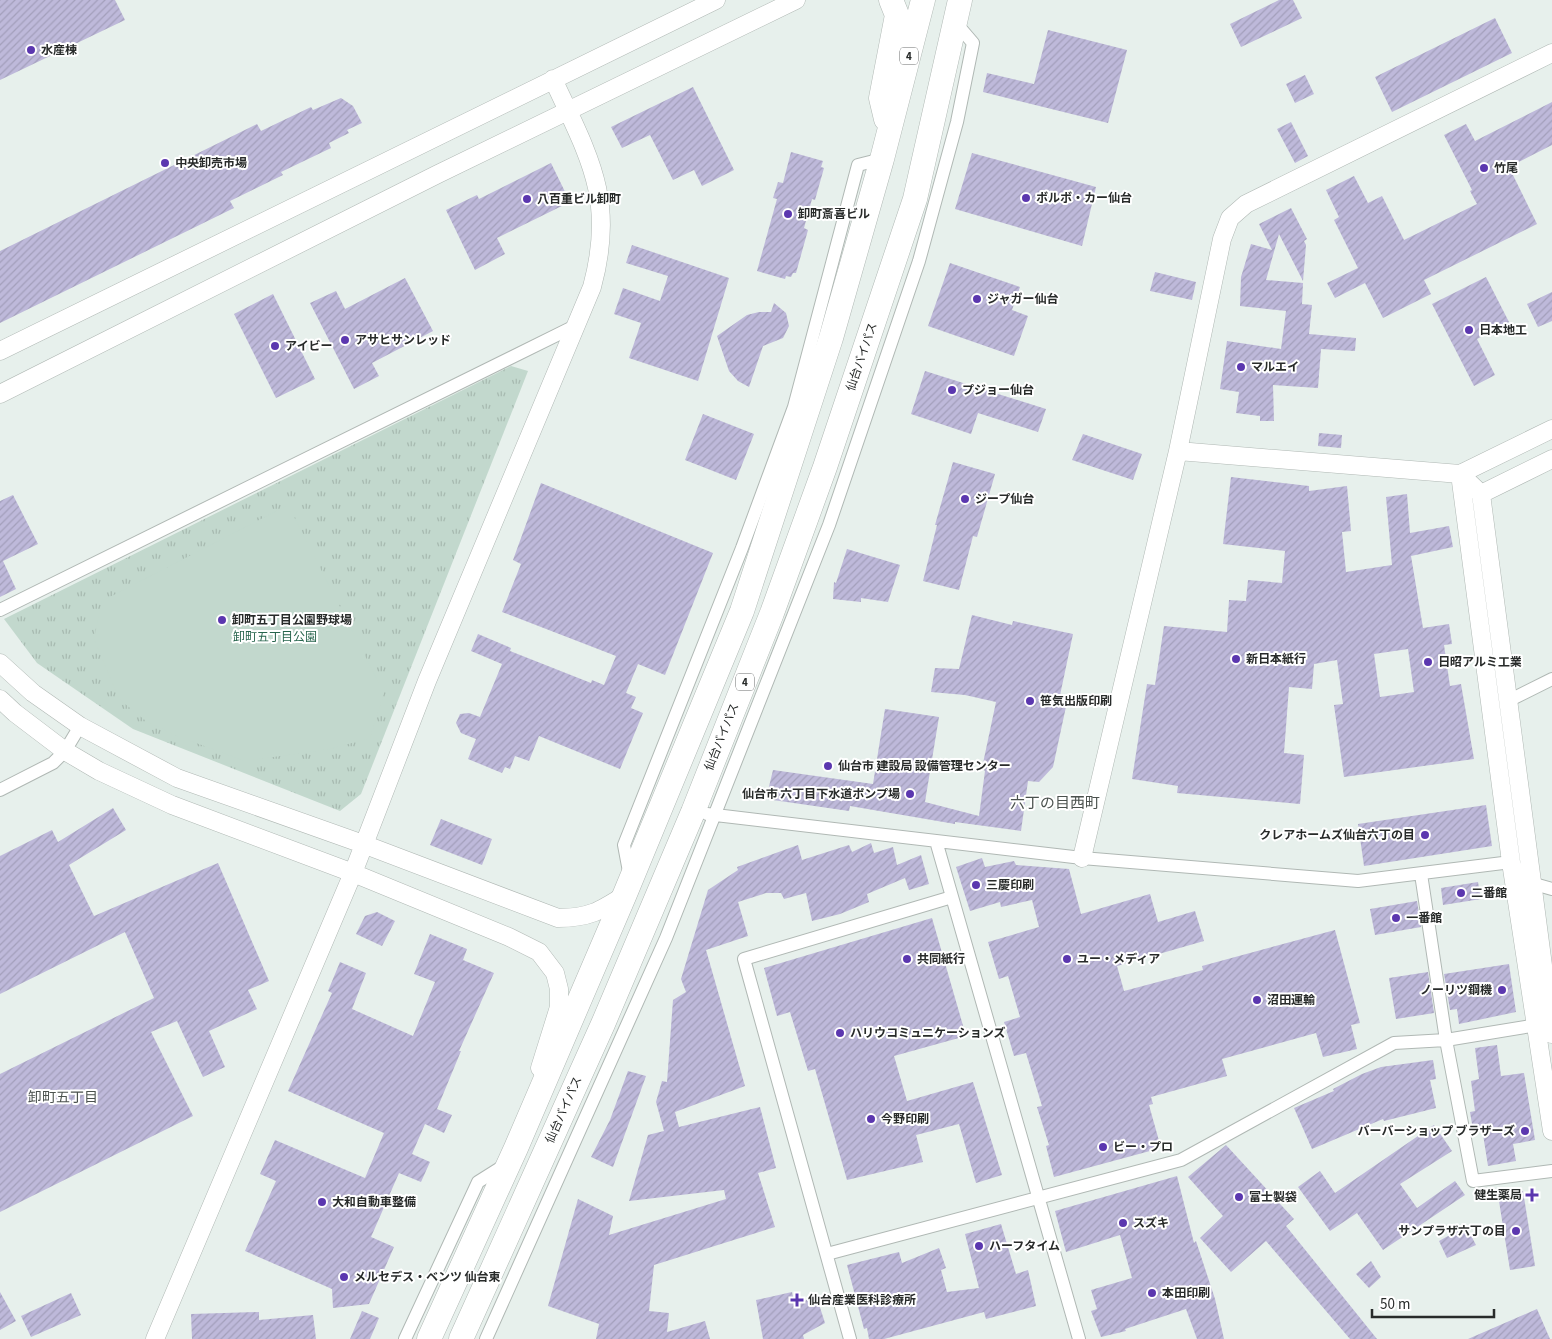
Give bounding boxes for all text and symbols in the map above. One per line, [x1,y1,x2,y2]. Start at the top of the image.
place label: 水産棟 [41,42,77,59]
marker: 水産棟 [25,44,37,56]
road number: 4 [900,48,918,64]
place label: 中央卸売市場 [175,155,247,172]
marker: 中央卸売市場 [159,157,171,169]
place label: 竹尾 [1494,160,1518,177]
marker: 竹尾 [1478,162,1490,174]
place label: ボルボ・カー仙台 [1036,190,1132,207]
place label: 八百重ビル卸町 [537,191,621,208]
marker: ボルボ・カー仙台 [1020,192,1032,204]
marker: 八百重ビル卸町 [521,193,533,205]
place label: 卸町斎喜ビル [798,206,870,223]
marker: 卸町斎喜ビル [782,208,794,220]
place label: ジャガー仙台 [987,291,1058,308]
marker: ジャガー仙台 [971,293,983,305]
street label: 仙台バイパス [842,320,882,394]
place label: 日本地工 [1479,322,1527,339]
marker: 日本地工 [1463,324,1475,336]
place label: アサヒサンレッド [355,332,451,349]
marker: アサヒサンレッド [339,334,351,346]
place label: アイビー [285,338,332,355]
marker: アイビー [269,340,281,352]
place label: マルエイ [1251,359,1299,376]
marker: マルエイ [1235,361,1247,373]
place label: プジョー仙台 [962,382,1034,399]
marker: プジョー仙台 [946,384,958,396]
place label: ジープ仙台 [975,491,1034,508]
marker: ジープ仙台 [959,493,971,505]
place label: 卸町五丁目公園野球場 [232,612,352,629]
marker: 卸町五丁目公園野球場 [216,614,228,626]
park label: 卸町五丁目公園 [233,629,317,646]
place label: 新日本紙行 [1246,651,1306,668]
marker: 新日本紙行 [1230,653,1242,665]
place label: 日昭アルミ工業 [1438,654,1522,671]
marker: 日昭アルミ工業 [1422,656,1434,668]
road number: 4 [736,674,754,690]
place label: 笹気出版印刷 [1040,693,1112,710]
marker: 笹気出版印刷 [1024,695,1036,707]
street label: 仙台バイパス [701,701,743,773]
place label: 仙台市 建設局 設備管理センター [838,758,1011,775]
marker: 仙台市 建設局 設備管理センター [822,760,834,772]
place label: 仙台市 六丁目下水道ポンプ場 [742,786,900,803]
marker: 仙台市 六丁目下水道ポンプ場 [904,788,916,800]
district label: 六丁の目西町 [1010,793,1100,814]
place label: クレアホームズ仙台六丁の目 [1259,827,1415,844]
marker: クレアホームズ仙台六丁の目 [1419,829,1431,841]
place label: 三慶印刷 [986,877,1034,894]
marker: 三慶印刷 [970,879,982,891]
place label: 二番館 [1471,885,1507,902]
marker: 二番館 [1455,887,1467,899]
place label: 一番館 [1406,910,1442,927]
marker: 一番館 [1390,912,1402,924]
place label: 共同紙行 [917,951,965,968]
place label: ユー・メディア [1077,951,1160,968]
marker: 共同紙行 [901,953,913,965]
marker: ユー・メディア [1061,953,1073,965]
place label: ノーリツ鋼機 [1420,982,1492,999]
marker: ノーリツ鋼機 [1496,984,1508,996]
place label: 沼田運輸 [1267,992,1315,1009]
marker: 沼田運輸 [1251,994,1263,1006]
place label: ハリウコミュニケーションズ [850,1025,1006,1042]
marker: ハリウコミュニケーションズ [834,1027,846,1039]
street label: 仙台バイパス [542,1074,586,1146]
district label: 卸町五丁目 [28,1088,98,1108]
place label: 今野印刷 [881,1111,929,1128]
marker: 今野印刷 [865,1113,877,1125]
place label: バーバーショップ ブラザーズ [1358,1123,1515,1140]
marker: バーバーショップ ブラザーズ [1519,1125,1531,1137]
place label: ビー・プロ [1113,1139,1173,1156]
marker: ビー・プロ [1097,1141,1109,1153]
place label: 健生薬局 [1474,1187,1522,1204]
place label: 富士製袋 [1249,1189,1297,1206]
marker: 健生薬局 [1526,1189,1538,1201]
marker: 富士製袋 [1233,1191,1245,1203]
place label: 大和自動車整備 [332,1194,416,1211]
marker: 大和自動車整備 [316,1196,328,1208]
place label: スズキ [1133,1215,1169,1232]
marker: スズキ [1117,1217,1129,1229]
place label: サンプラザ六丁の目 [1398,1223,1506,1240]
marker: サンプラザ六丁の目 [1510,1225,1522,1237]
place label: ハーフタイム [989,1238,1060,1255]
marker: ハーフタイム [973,1240,985,1252]
place label: メルセデス・ベンツ 仙台東 [354,1269,500,1286]
marker: メルセデス・ベンツ 仙台東 [338,1271,350,1283]
place label: 本田印刷 [1162,1285,1210,1302]
scale bar [1372,1286,1494,1318]
marker: 本田印刷 [1146,1287,1158,1299]
place label: 仙台産業医科診療所 [808,1292,916,1309]
marker: 仙台産業医科診療所 [790,1293,804,1307]
text: 50 m [1380,1294,1410,1315]

